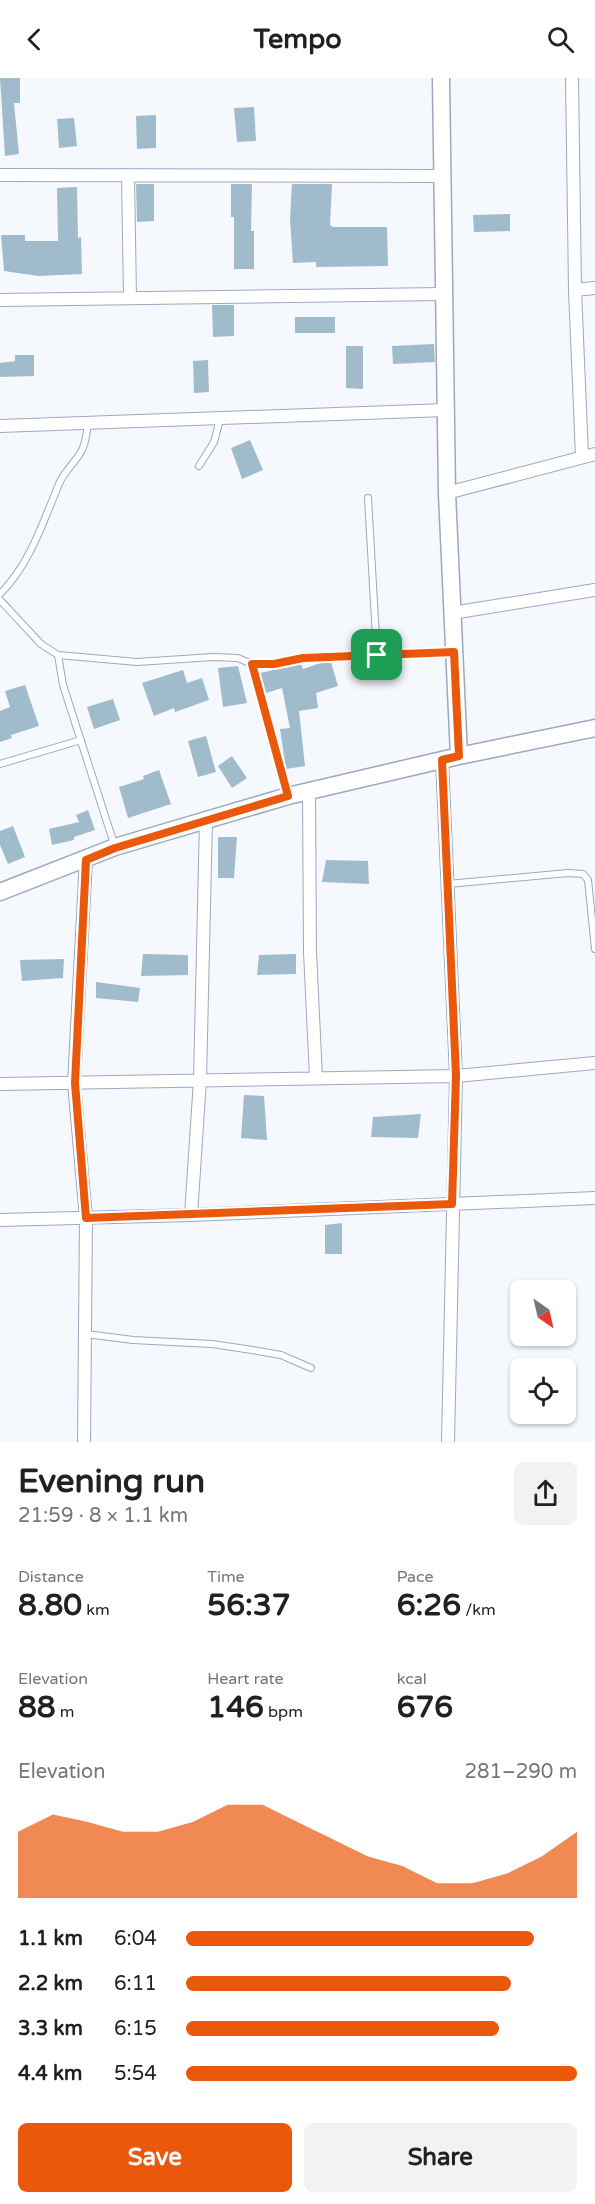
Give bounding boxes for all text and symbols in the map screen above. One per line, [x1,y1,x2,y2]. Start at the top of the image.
icon: back [18,23,51,56]
text: Tempo [253,23,342,56]
icon: search [544,23,577,56]
pin [351,629,402,680]
icon: arrive [360,638,393,671]
north arrow [510,1280,576,1346]
map controls [510,1280,576,1424]
button: locate [510,1358,576,1424]
text: Evening run [18,1462,205,1501]
button: share [514,1462,577,1525]
text: 21:59 · 8 × 1.1 km [18,1504,188,1528]
text: Distance [18,1567,84,1587]
text: Time [207,1567,245,1587]
text: Pace [397,1567,434,1587]
text: 8.80 [18,1587,82,1624]
text: 56:37 [207,1587,291,1624]
text: 6:26 [397,1587,461,1624]
text: km [82,1600,110,1620]
text: /km [461,1600,496,1620]
text: Elevation [18,1669,88,1689]
text: Heart rate [207,1669,284,1689]
text: kcal [397,1669,427,1689]
text: 88 [18,1689,56,1726]
text: 146 [207,1689,264,1726]
text: 676 [397,1689,453,1726]
text: m [56,1702,75,1722]
text: bpm [264,1702,303,1722]
text: Elevation [18,1760,105,1784]
text: 281–290 m [464,1760,577,1784]
text: 1.1 km [18,1927,83,1951]
text: 6:04 [114,1927,157,1951]
text: 2.2 km [18,1972,83,1996]
text: 6:11 [114,1972,157,1996]
text: 3.3 km [18,2017,83,2041]
text: 6:15 [114,2017,157,2041]
text: 4.4 km [18,2062,82,2086]
text: 5:54 [114,2062,157,2086]
button: Save [18,2123,292,2192]
button: Share [304,2123,577,2192]

